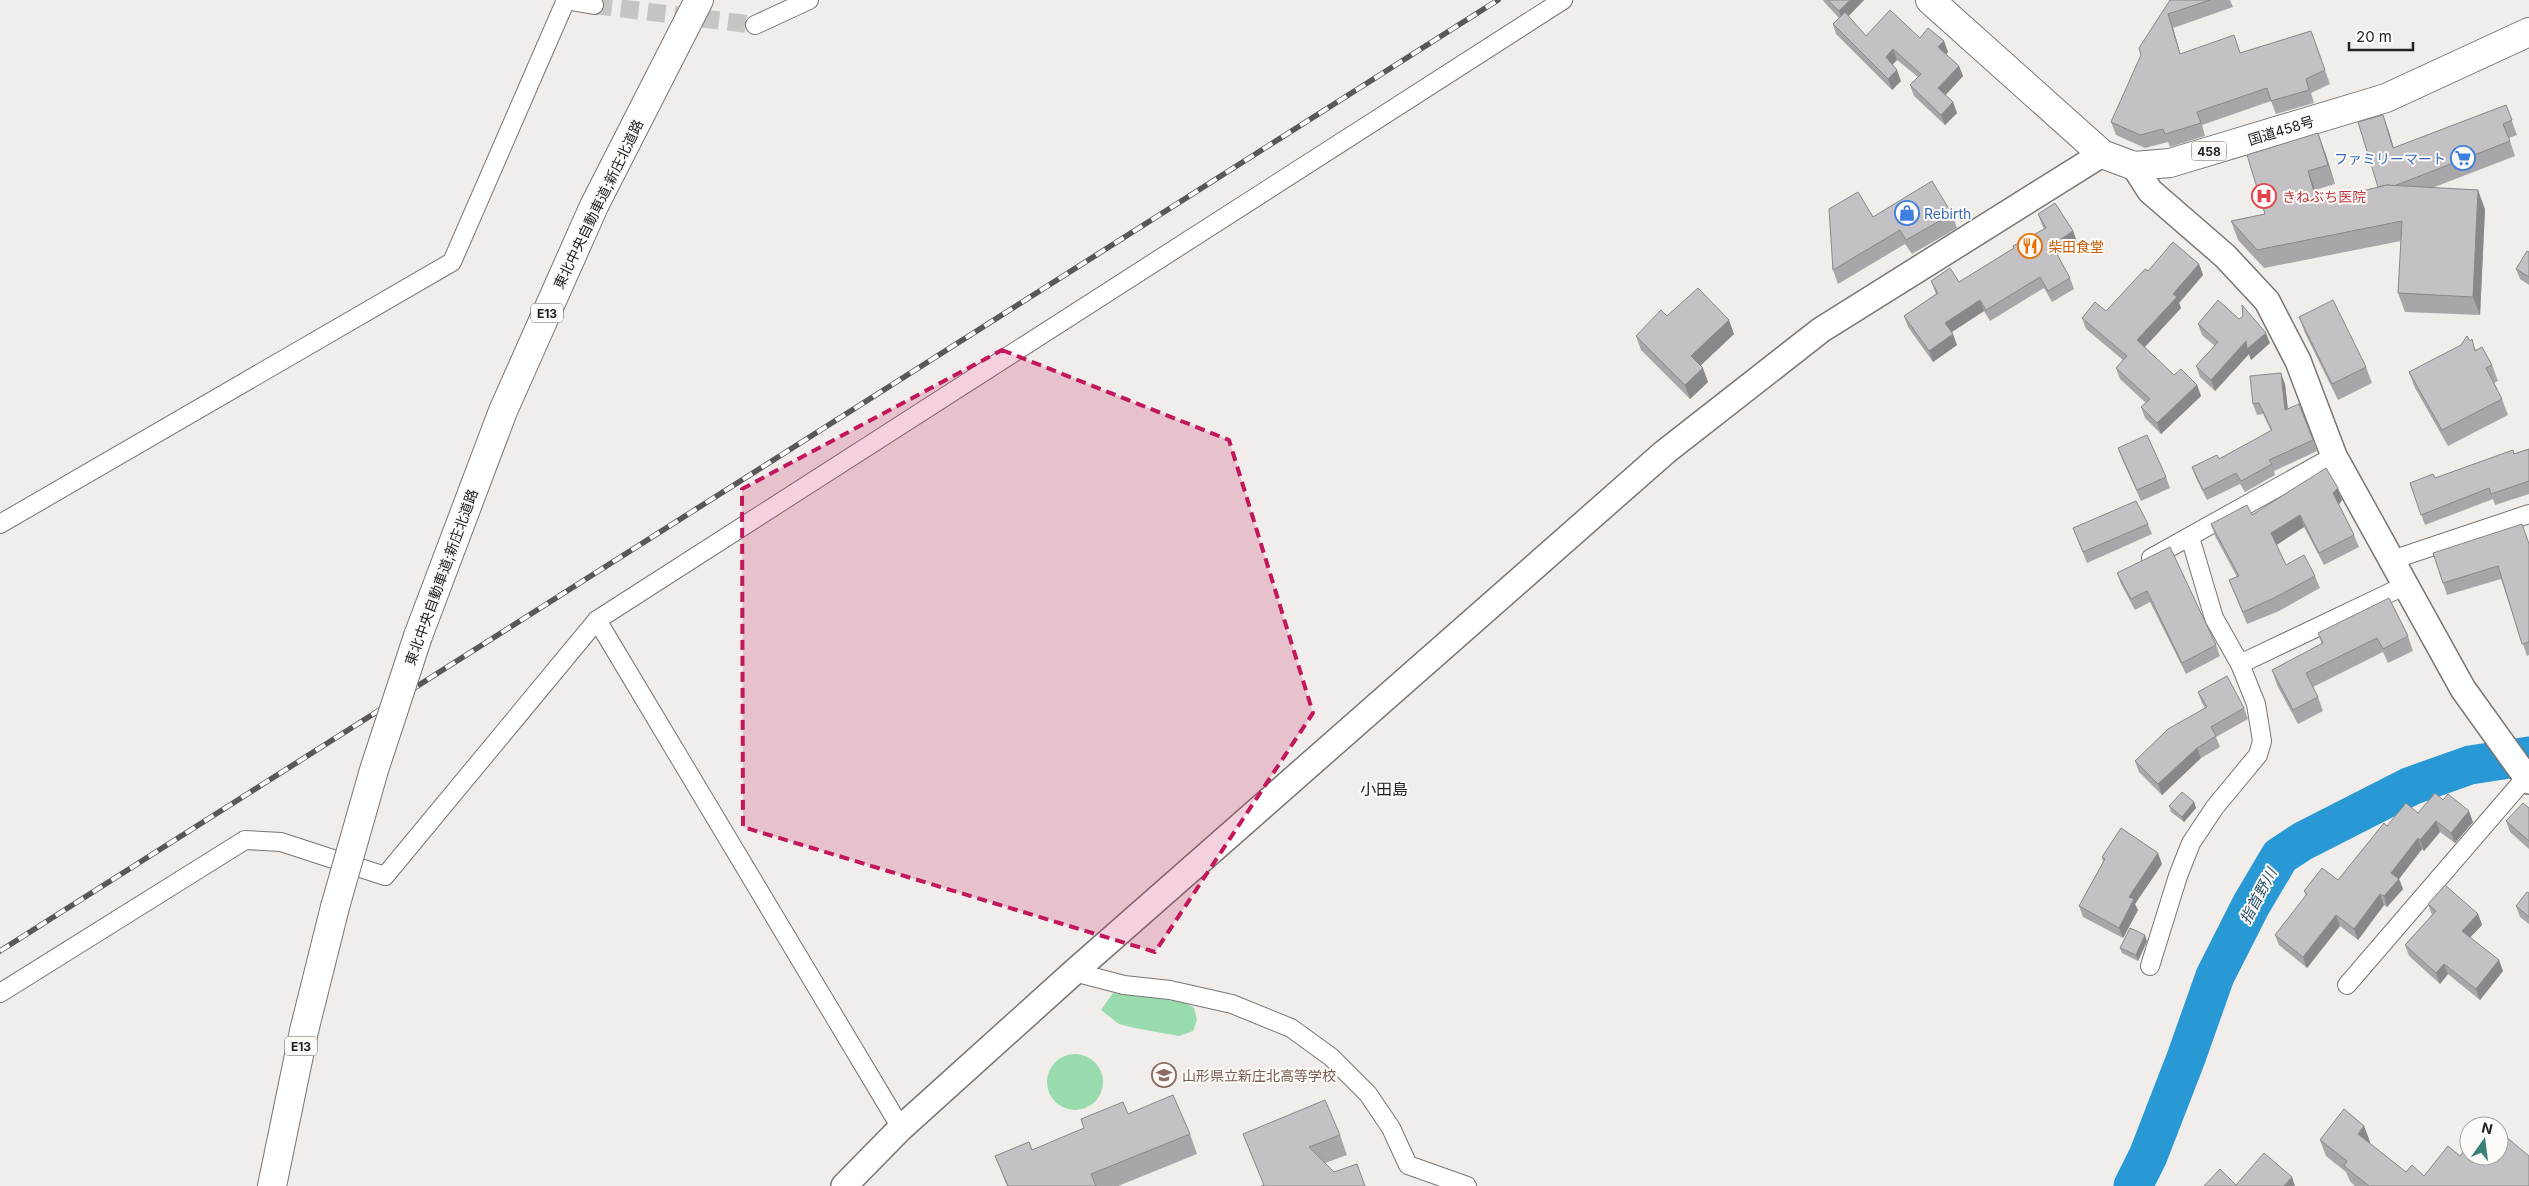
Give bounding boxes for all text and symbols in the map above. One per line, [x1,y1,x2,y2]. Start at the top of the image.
scale bar [2349,20,2413,52]
text: 20 m [2356,27,2392,46]
street label: 国道458号 [2246,112,2316,148]
street label: 東北中央自動車道;新庄北道路 [550,117,646,291]
road number: 458 [2192,142,2226,160]
supermarket icon: ファミリーマート [2450,145,2476,171]
place label: ファミリーマート [2334,150,2446,167]
hospital icon: きねぶち医院 [2251,183,2277,209]
place label: きねぶち医院 [2282,188,2366,205]
shop icon: Rebirth [1894,200,1920,226]
place label: Rebirth [1924,205,1971,222]
restaurant icon: 柴田食堂 [2017,233,2043,259]
place label: 柴田食堂 [2048,238,2104,255]
road number: E13 [531,304,563,322]
street label: 東北中央自動車道;新庄北道路 [401,487,481,667]
district label: 小田島 [1360,779,1408,799]
water label: 指首野川 [2236,863,2281,927]
road number: E13 [285,1036,317,1056]
school or university icon: 山形県立新庄北高等学校 [1151,1062,1177,1088]
place label: 山形県立新庄北高等学校 [1182,1067,1336,1084]
north arrow [2459,1116,2509,1166]
text: N [2480,1118,2494,1137]

